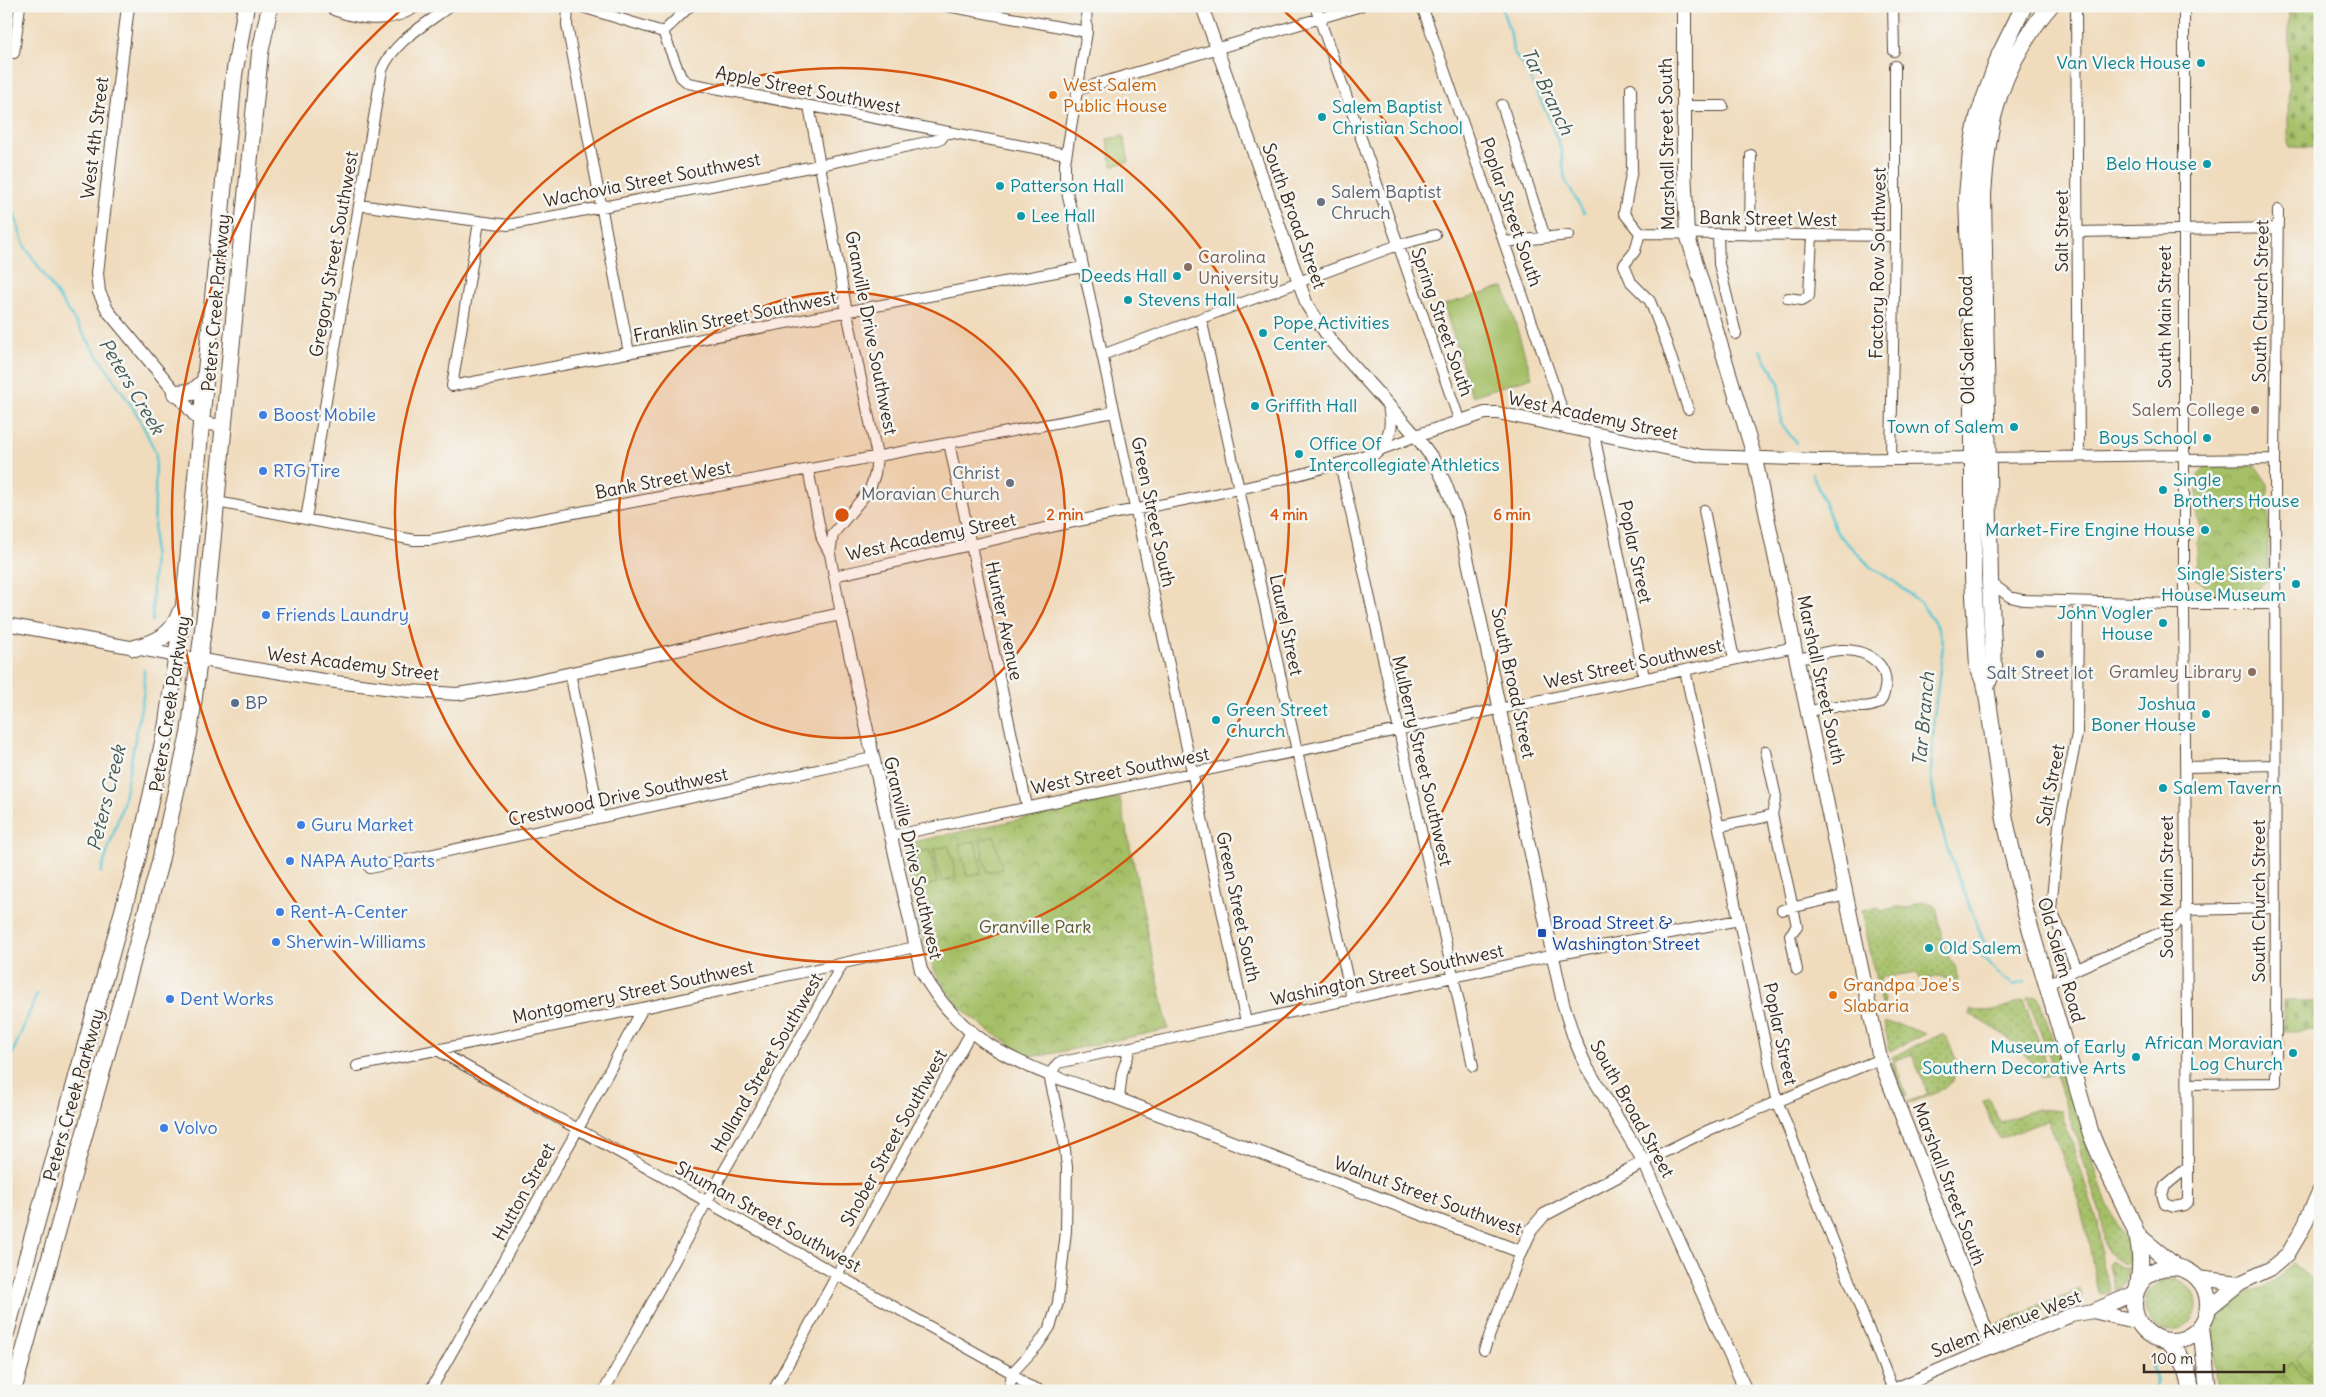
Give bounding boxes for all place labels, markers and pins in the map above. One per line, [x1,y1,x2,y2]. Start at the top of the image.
place label: Van Vleck House [2056,51,2191,74]
marker: Van Vleck House [2195,57,2207,69]
place label: West Salem Public House [1063,73,1167,117]
marker: West Salem Public House [1047,89,1059,101]
place label: Salem Baptist Christian School [1332,95,1463,139]
marker: Salem Baptist Christian School [1316,111,1328,123]
place label: Belo House [2106,152,2197,175]
marker: Belo House [2201,158,2213,170]
place label: Patterson Hall [1010,174,1124,197]
marker: Patterson Hall [994,180,1006,192]
place label: Salem Baptist Chruch [1331,180,1442,224]
marker: Salem Baptist Chruch [1315,196,1327,208]
place label: Lee Hall [1031,204,1095,227]
marker: Lee Hall [1015,210,1027,222]
place label: Carolina University [1198,245,1279,289]
marker: Carolina University [1182,261,1194,273]
place label: Deeds Hall [1081,264,1167,287]
marker: Deeds Hall [1171,270,1183,282]
place label: Stevens Hall [1138,288,1236,311]
marker: Stevens Hall [1122,294,1134,306]
place label: Pope Activities Center [1273,311,1389,355]
marker: Pope Activities Center [1257,327,1269,339]
place label: Griffith Hall [1265,394,1357,417]
place label: Salem College [2132,398,2245,421]
marker: Griffith Hall [1249,400,1261,412]
place label: Boost Mobile [273,403,376,426]
marker: Salem College [2249,404,2261,416]
marker: Boost Mobile [257,409,269,421]
place label: Town of Salem [1887,415,2004,438]
marker: Town of Salem [2008,421,2020,433]
place label: Boys School [2099,426,2197,449]
place label: Office Of Intercollegiate Athletics [1309,432,1500,476]
marker: Boys School [2201,432,2213,444]
marker: Office Of Intercollegiate Athletics [1293,448,1305,460]
place label: RTG Tire [273,459,340,482]
place label: Christ Moravian Church [861,461,1000,505]
marker: RTG Tire [257,465,269,477]
place label: Single Brothers House [2173,468,2299,512]
marker: Christ Moravian Church [1004,477,1016,489]
marker: Single Brothers House [2157,484,2169,496]
centre of rings [833,506,851,524]
place label: Market-Fire Engine House [1985,518,2195,541]
marker: Market-Fire Engine House [2199,524,2211,536]
place label: Single Sisters' House Museum [2161,562,2286,606]
marker: Single Sisters' House Museum [2290,578,2302,590]
place label: John Vogler House [2057,601,2154,645]
place label: Friends Laundry [276,603,409,626]
marker: Friends Laundry [260,609,272,621]
marker: John Vogler House [2157,617,2169,629]
marker: Salt Street lot [2034,648,2046,660]
place label: Gramley Library [2109,660,2242,683]
place label: Salt Street lot [1986,661,2094,684]
marker: Gramley Library [2246,666,2258,678]
place label: BP [245,691,268,714]
place label: Joshua Boner House [2091,692,2196,736]
marker: BP [229,697,241,709]
place label: Green Street Church [1226,698,1328,742]
marker: Joshua Boner House [2200,708,2212,720]
marker: Green Street Church [1210,714,1222,726]
place label: Salem Tavern [2173,776,2282,799]
marker: Salem Tavern [2157,782,2169,794]
place label: Guru Market [311,813,414,836]
marker: Guru Market [295,819,307,831]
place label: NAPA Auto Parts [300,849,435,872]
marker: NAPA Auto Parts [284,855,296,867]
place label: Rent-A-Center [290,900,409,923]
marker: Rent-A-Center [274,906,286,918]
place label: Broad Street & Washington Street [1552,911,1700,955]
marker: Broad Street & Washington Street [1536,927,1548,939]
place label: Sherwin-Williams [286,930,426,953]
marker: Sherwin-Williams [270,936,282,948]
place label: Old Salem [1939,936,2022,959]
marker: Old Salem [1923,942,1935,954]
place label: Grandpa Joe's Slabaria [1843,973,1960,1017]
place label: Dent Works [180,987,274,1010]
marker: Grandpa Joe's Slabaria [1827,989,1839,1001]
marker: Dent Works [164,993,176,1005]
place label: African Moravian Log Church [2145,1031,2283,1075]
place label: Museum of Early Southern Decorative Arts [1922,1035,2126,1079]
marker: African Moravian Log Church [2287,1047,2299,1059]
marker: Museum of Early Southern Decorative Arts [2130,1051,2142,1063]
place label: Volvo [174,1116,218,1139]
marker: Volvo [158,1122,170,1134]

